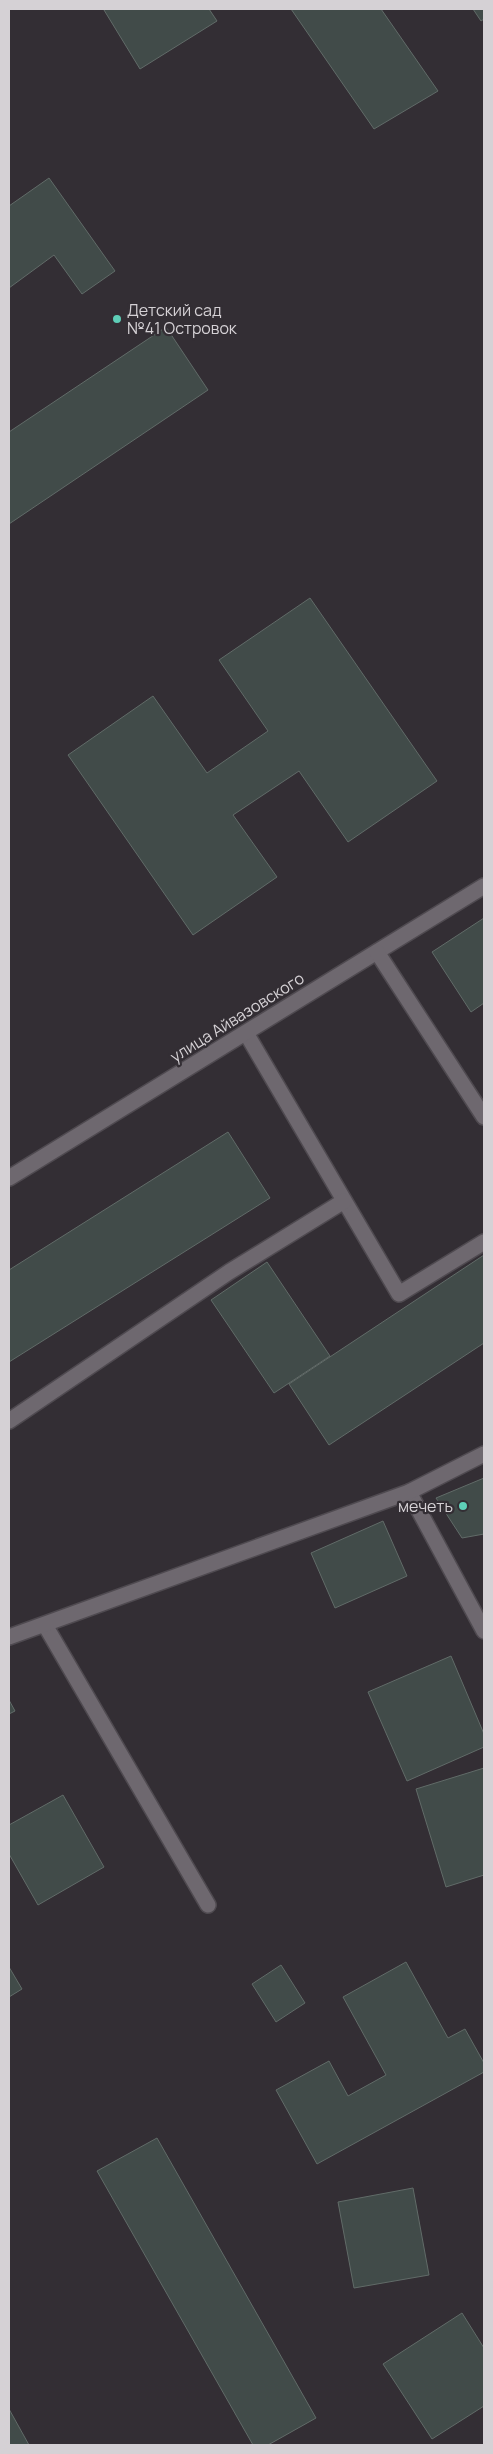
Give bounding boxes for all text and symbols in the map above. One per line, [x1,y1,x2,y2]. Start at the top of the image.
place label: Детский сад №41 Островок [127,299,238,339]
marker: Детский сад №41 Островок [111,313,123,325]
street label: улица Айвазовского [166,967,308,1067]
place label: мечеть [398,1495,453,1517]
marker: мечеть [457,1500,469,1512]

